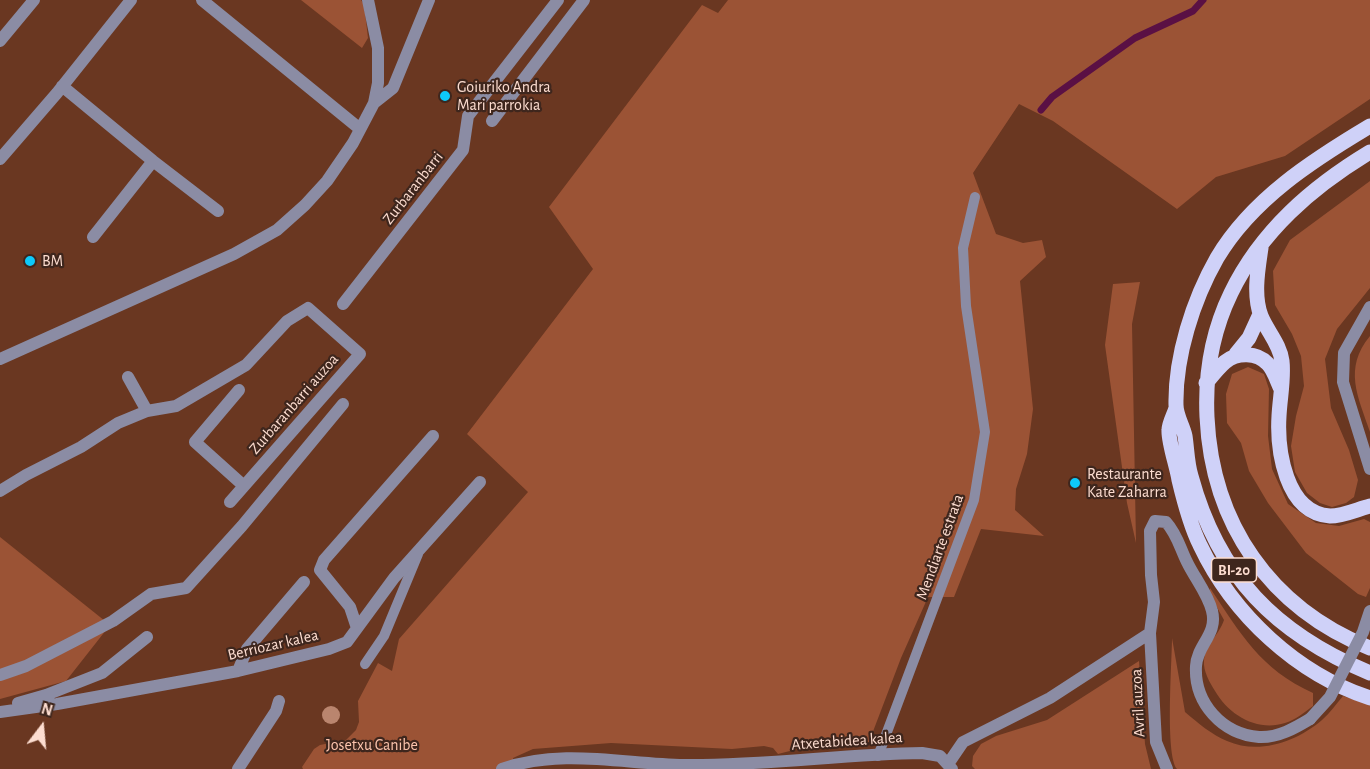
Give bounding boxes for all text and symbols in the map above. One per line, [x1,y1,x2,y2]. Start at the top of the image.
place label: Goiuriko Andra Mari parrokia [457,77,551,115]
marker: Goiuriko Andra Mari parrokia [438,89,452,103]
street label: Zurbaranbarri [379,148,447,228]
place label: BM [42,251,63,271]
marker: BM [23,254,37,268]
street label: Zurbaranbarri auzoa [245,350,343,458]
place label: Restaurante Kate Zaharra [1087,464,1167,502]
marker: Restaurante Kate Zaharra [1068,476,1082,490]
street label: Mendiarte estrata [912,492,968,602]
road number: BI-20 [1212,558,1256,582]
street label: Berriozar kalea [226,625,320,665]
street label: Avril auzoa [1127,668,1149,738]
north arrow [12,697,72,757]
text: N [39,700,55,719]
street label: Atxetabidea kalea [791,728,903,754]
park label: Josetxu Canibe [326,735,418,755]

